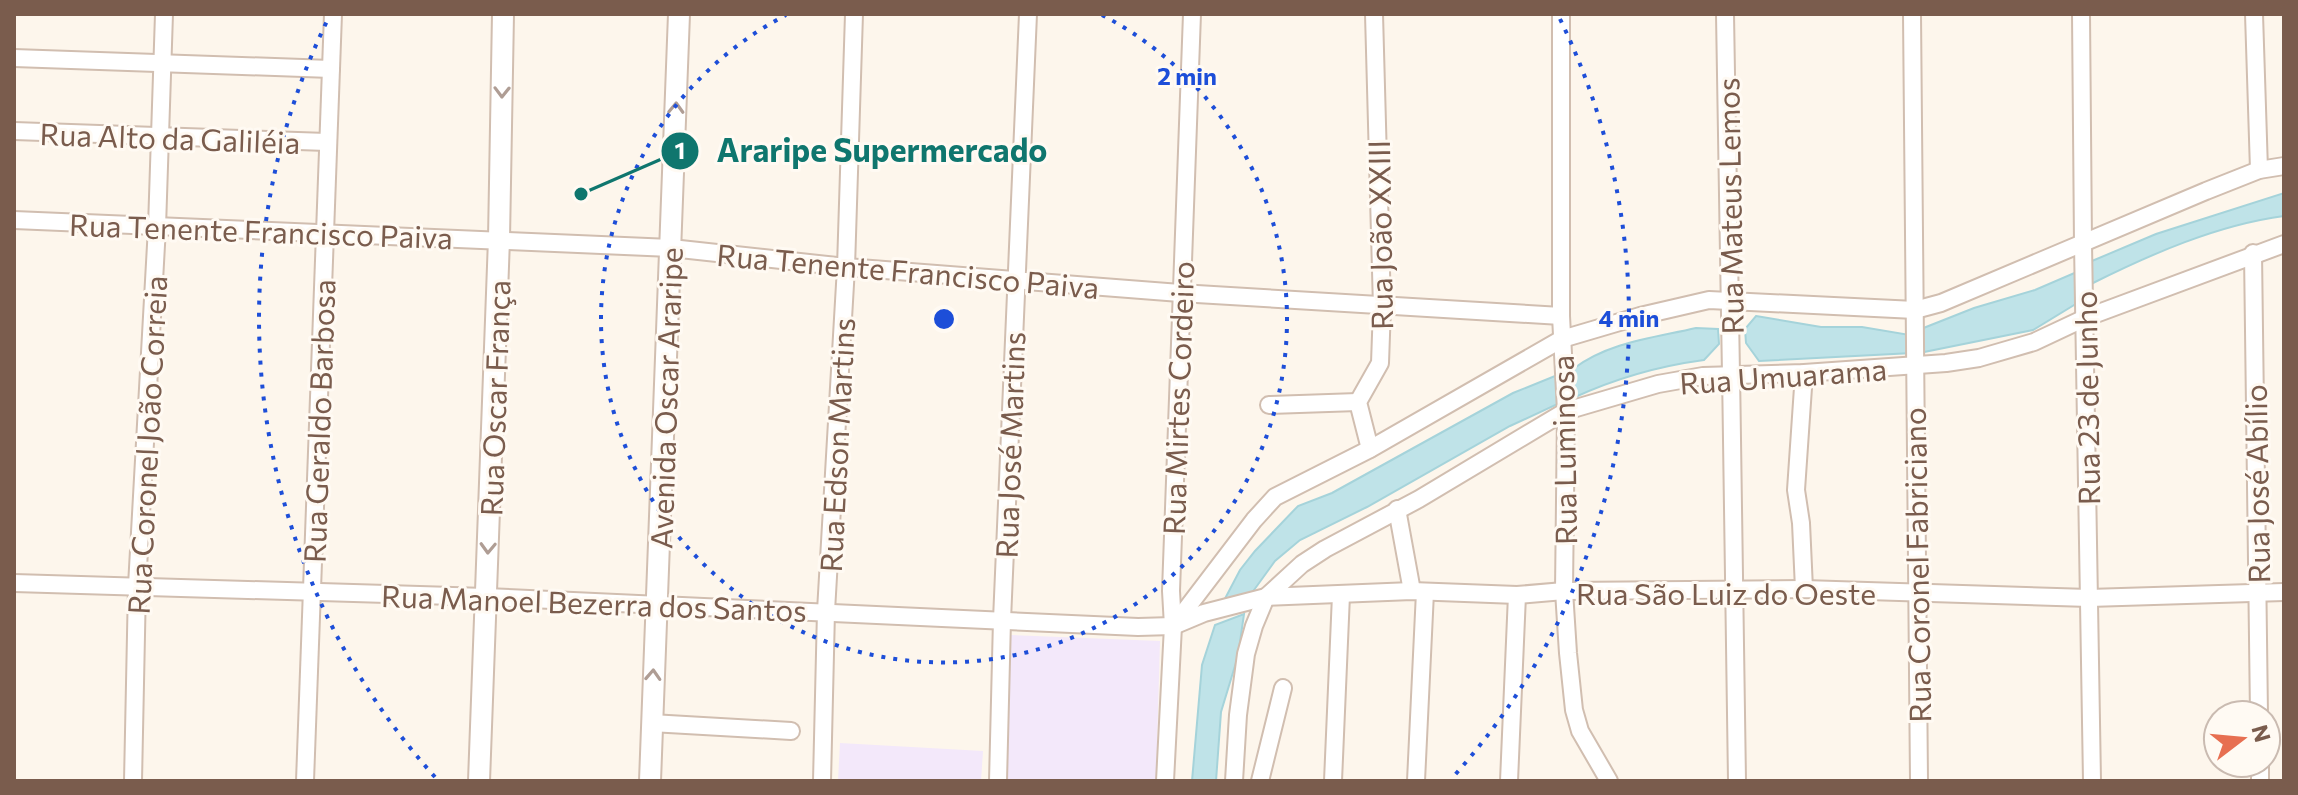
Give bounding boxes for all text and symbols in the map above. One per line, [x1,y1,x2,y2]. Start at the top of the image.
text: 2 min [1157,61,1217,90]
street label: Rua Mateus Lemos [1708,77,1750,335]
one-way arrow [493,86,511,99]
one-way arrow [667,101,684,114]
street label: Rua Alto da Galiléia [39,114,301,160]
callout: Araripe Supermercado [660,123,1063,179]
text: Araripe Supermercado [717,129,1047,169]
text: 1 [675,135,685,164]
street label: Rua João XXIII [1359,140,1399,330]
street label: Rua Tenente Francisco Paiva [69,205,453,255]
street label: Rua Tenente Francisco Paiva [715,235,1101,305]
street label: Avenida Oscar Araripe [641,247,689,549]
street label: Rua Mirtes Cordeiro [1154,260,1200,536]
street label: Rua Coronel João Correia [119,275,173,615]
street label: Rua Geraldo Barbosa [295,279,341,563]
street label: Rua Oscar França [471,279,517,517]
street label: Rua 23 de Junho [2066,291,2106,505]
text: 4 min [1599,303,1659,332]
centre of rings [930,305,958,333]
street label: Rua Edson Martins [811,317,861,573]
street label: Rua José Martins [987,331,1031,559]
street label: Rua Umuarama [1678,349,1888,401]
street label: Rua Luminosa [1543,355,1583,545]
street label: Rua José Abílio [2236,384,2276,584]
street label: Rua Coronel Fabriciano [1895,407,1937,723]
one-way arrow [480,542,497,555]
street label: Rua São Luiz do Oeste [1576,574,1876,611]
street label: Rua Manoel Bezerra dos Santos [381,576,807,628]
one-way arrow [645,668,662,681]
north arrow [2202,699,2282,779]
text: N [2246,722,2277,745]

